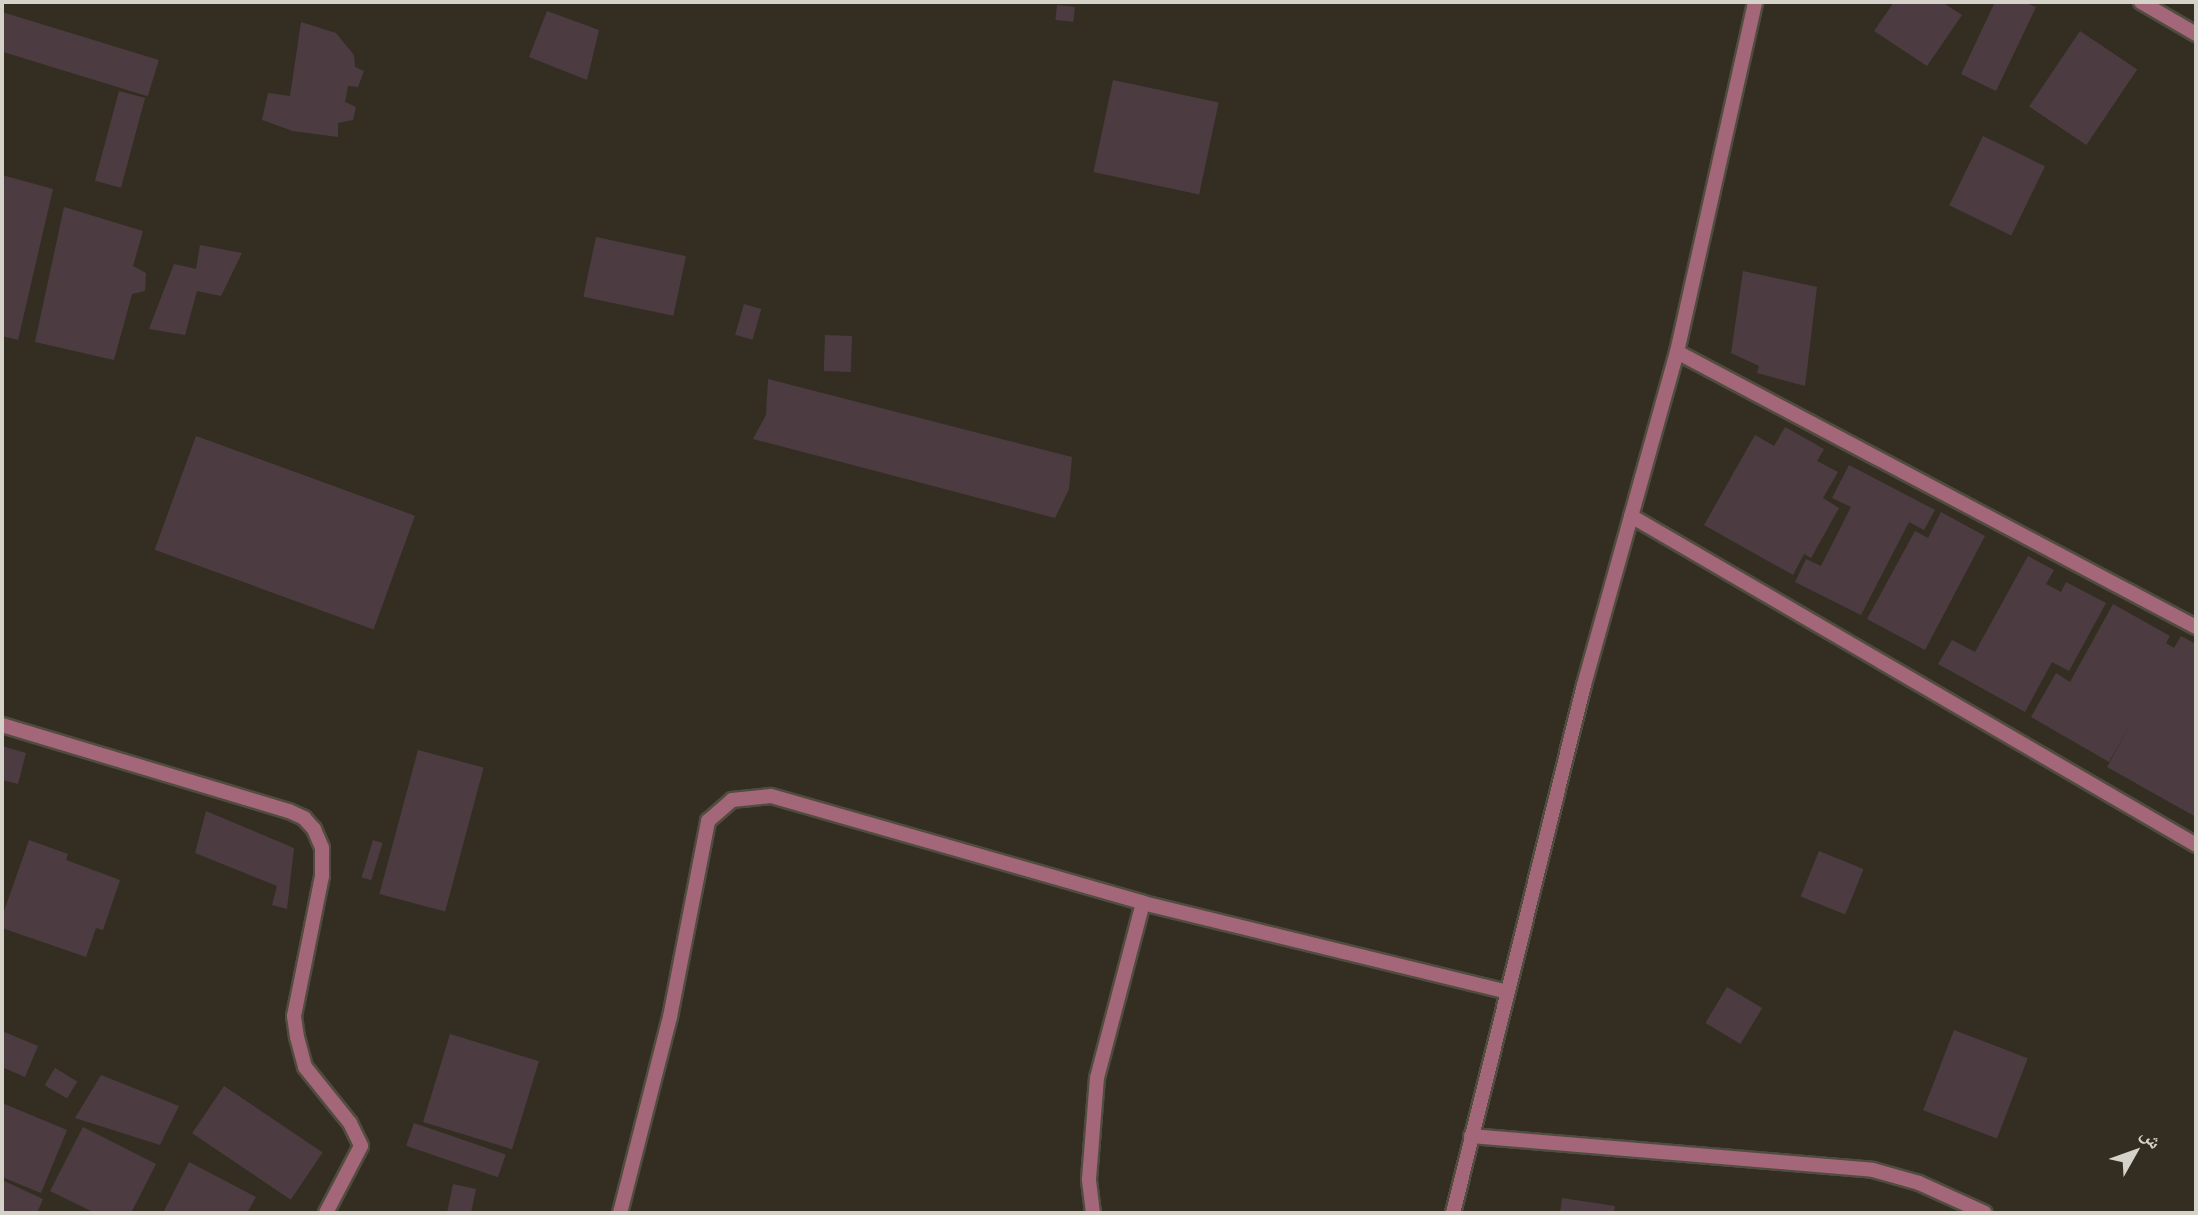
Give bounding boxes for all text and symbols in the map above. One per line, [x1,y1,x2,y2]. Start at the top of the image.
north arrow [2100,1117,2170,1187]
text: ش [2136,1123,2167,1153]

